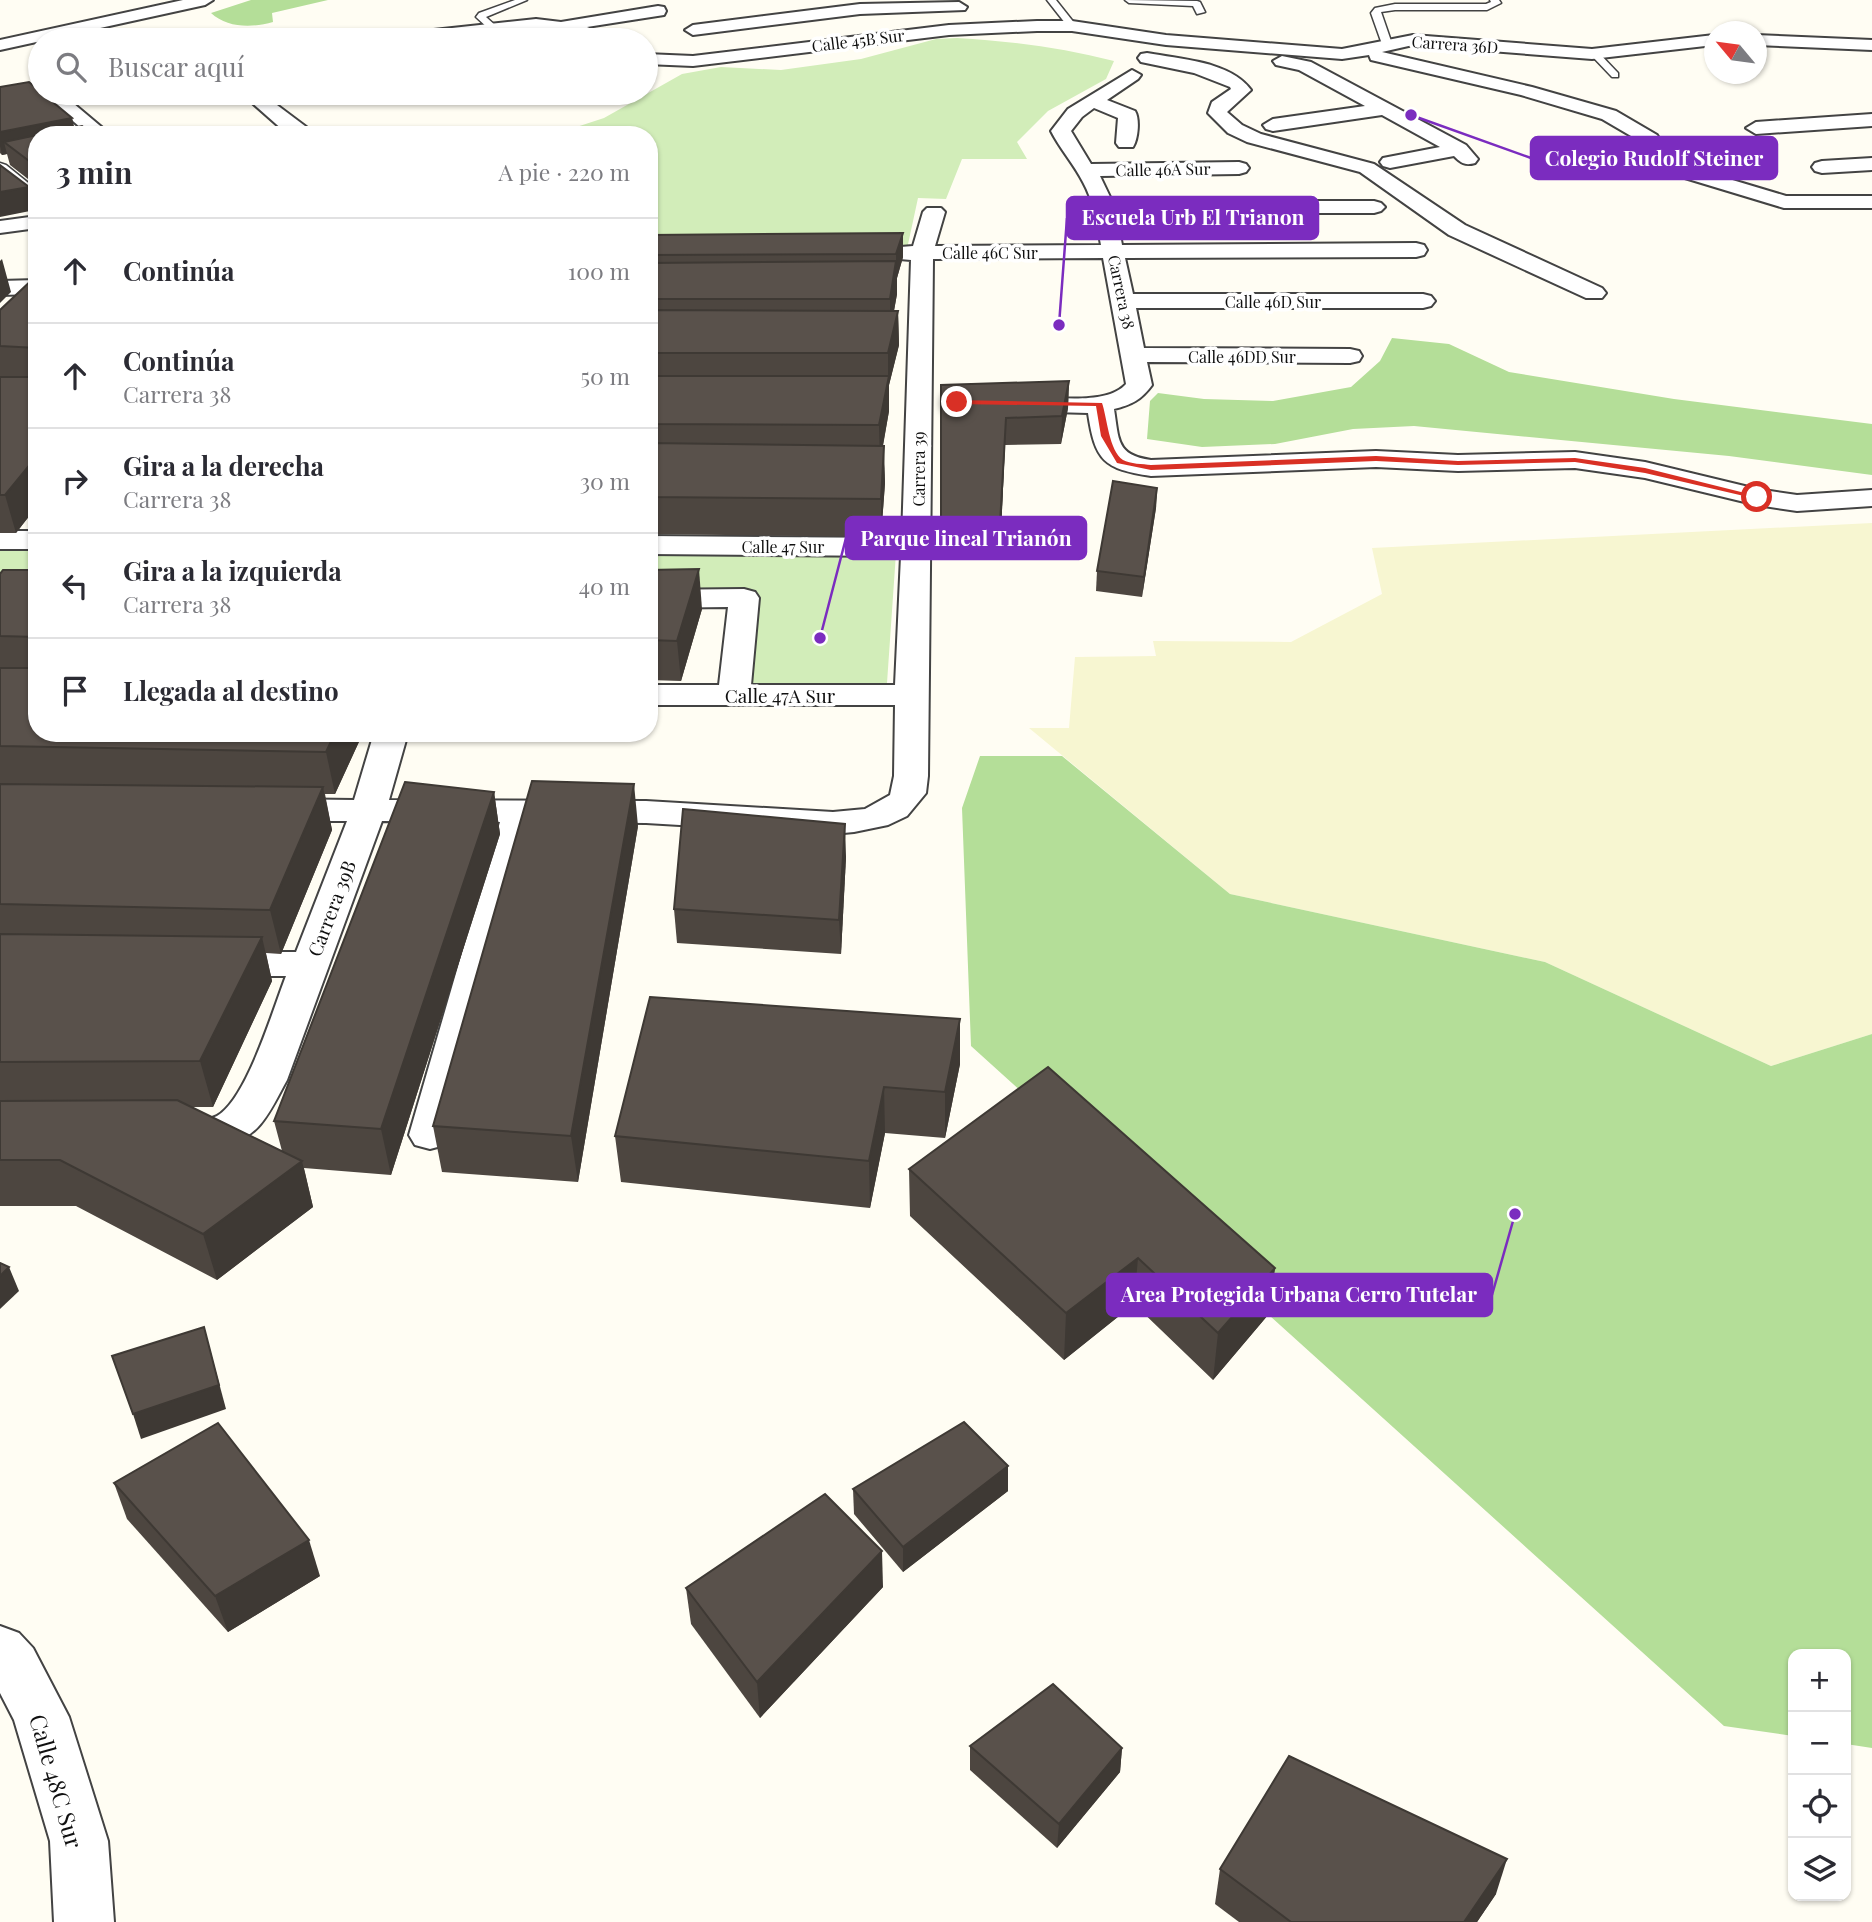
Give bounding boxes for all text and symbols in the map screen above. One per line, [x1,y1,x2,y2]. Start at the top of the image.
north arrow [1704,21,1767,84]
street label: Calle 45B Sur [810,24,906,56]
search box [28,28,658,105]
street label: Carrera 36D [1411,30,1499,58]
icon: search [52,48,90,86]
text: Buscar aquí [108,49,244,84]
callout: Colegio Rudolf Steiner [1531,137,1777,179]
text: Colegio Rudolf Steiner [1545,143,1763,171]
text: 3 min [56,152,132,192]
text: A pie · 220 m [499,156,630,187]
street label: Calle 46A Sur [1115,158,1211,180]
callout: Escuela Urb El Trianon [1067,197,1318,239]
text: Escuela Urb El Trianon [1082,202,1305,230]
street label: Calle 46C Sur [942,242,1038,263]
icon: ahead [56,252,94,290]
text: Continúa [123,253,235,288]
street label: Carrera 38 [1104,253,1140,331]
text: 100 m [568,255,630,286]
street label: Calle 46D Sur [1225,291,1321,312]
text: Continúa [123,343,235,378]
street label: Calle 46DD Sur [1188,346,1296,367]
icon: ahead [56,357,94,395]
text: 50 m [581,360,630,391]
text: Carrera 38 [123,378,231,409]
route end [941,386,972,417]
street label: Carrera 39 [908,431,929,507]
text: Gira a la derecha [123,448,324,483]
icon: right [56,462,94,500]
text: 30 m [580,465,630,496]
route start [1741,481,1772,512]
text: Carrera 38 [123,483,231,514]
callout: Parque lineal Trianón [846,517,1086,559]
text: Parque lineal Trianón [860,523,1072,551]
street label: Calle 47 Sur [742,536,824,557]
text: Gira a la izquierda [123,553,342,588]
icon: left [56,567,94,605]
text: 40 m [579,570,630,601]
text: Carrera 38 [123,588,231,619]
icon: arrive [56,672,94,710]
text: Llegada al destino [123,673,339,708]
street label: Calle 47A Sur [725,682,836,708]
street label: Carrera 39B [301,856,361,960]
callout: Area Protegida Urbana Cerro Tutelar [1107,1274,1492,1316]
text: Area Protegida Urbana Cerro Tutelar [1120,1279,1477,1307]
map controls [1788,1649,1851,1901]
button: + [1788,1649,1851,1712]
street label: Calle 48C Sur [23,1710,91,1852]
button: − [1788,1712,1851,1775]
button: locate [1788,1775,1851,1838]
button: layers [1788,1838,1851,1901]

